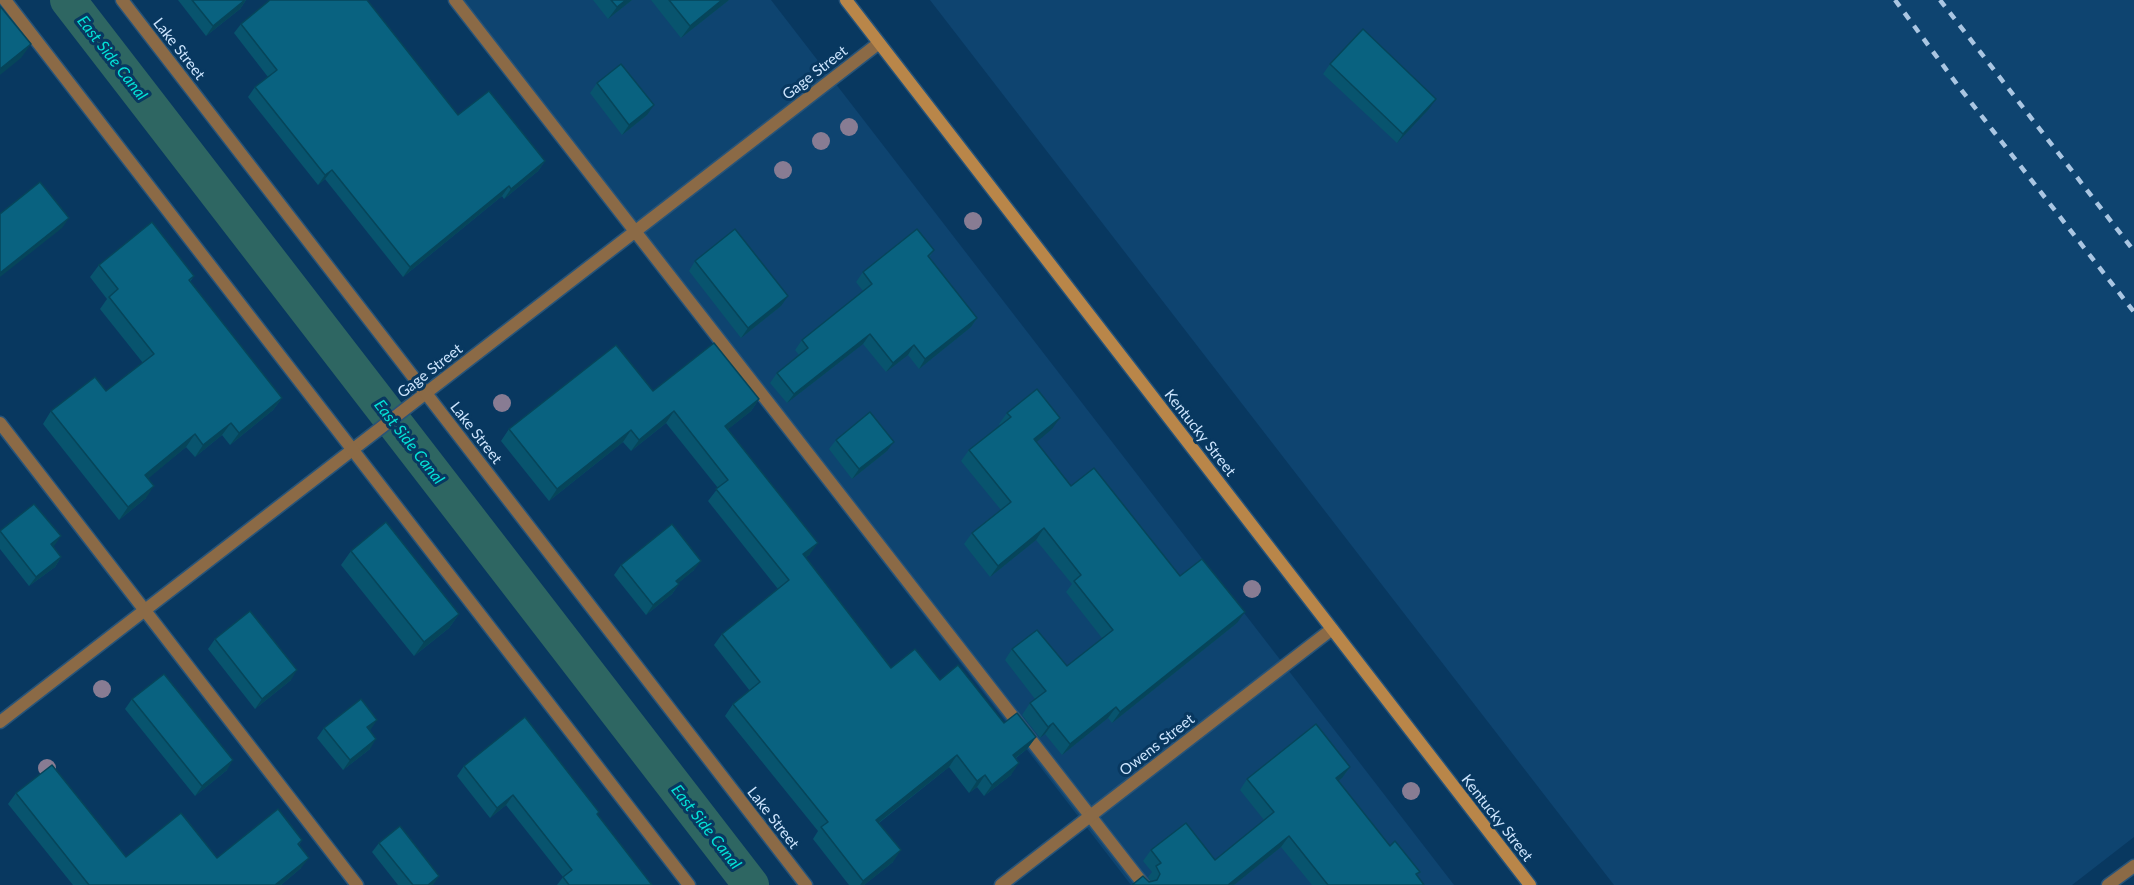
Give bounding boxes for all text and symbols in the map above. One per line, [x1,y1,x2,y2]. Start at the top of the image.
water label: East Side Canal [73,12,151,104]
street label: Lake Street [149,14,209,84]
street label: Gage Street [779,42,851,104]
street label: Gage Street [394,340,466,402]
street label: Kentucky Street [1161,386,1239,480]
water label: East Side Canal [370,396,448,488]
street label: Lake Street [446,398,506,468]
street label: Owens Street [1116,710,1198,780]
street label: Kentucky Street [1458,771,1536,865]
water label: East Side Canal [667,781,745,873]
street label: Lake Street [743,783,803,853]

